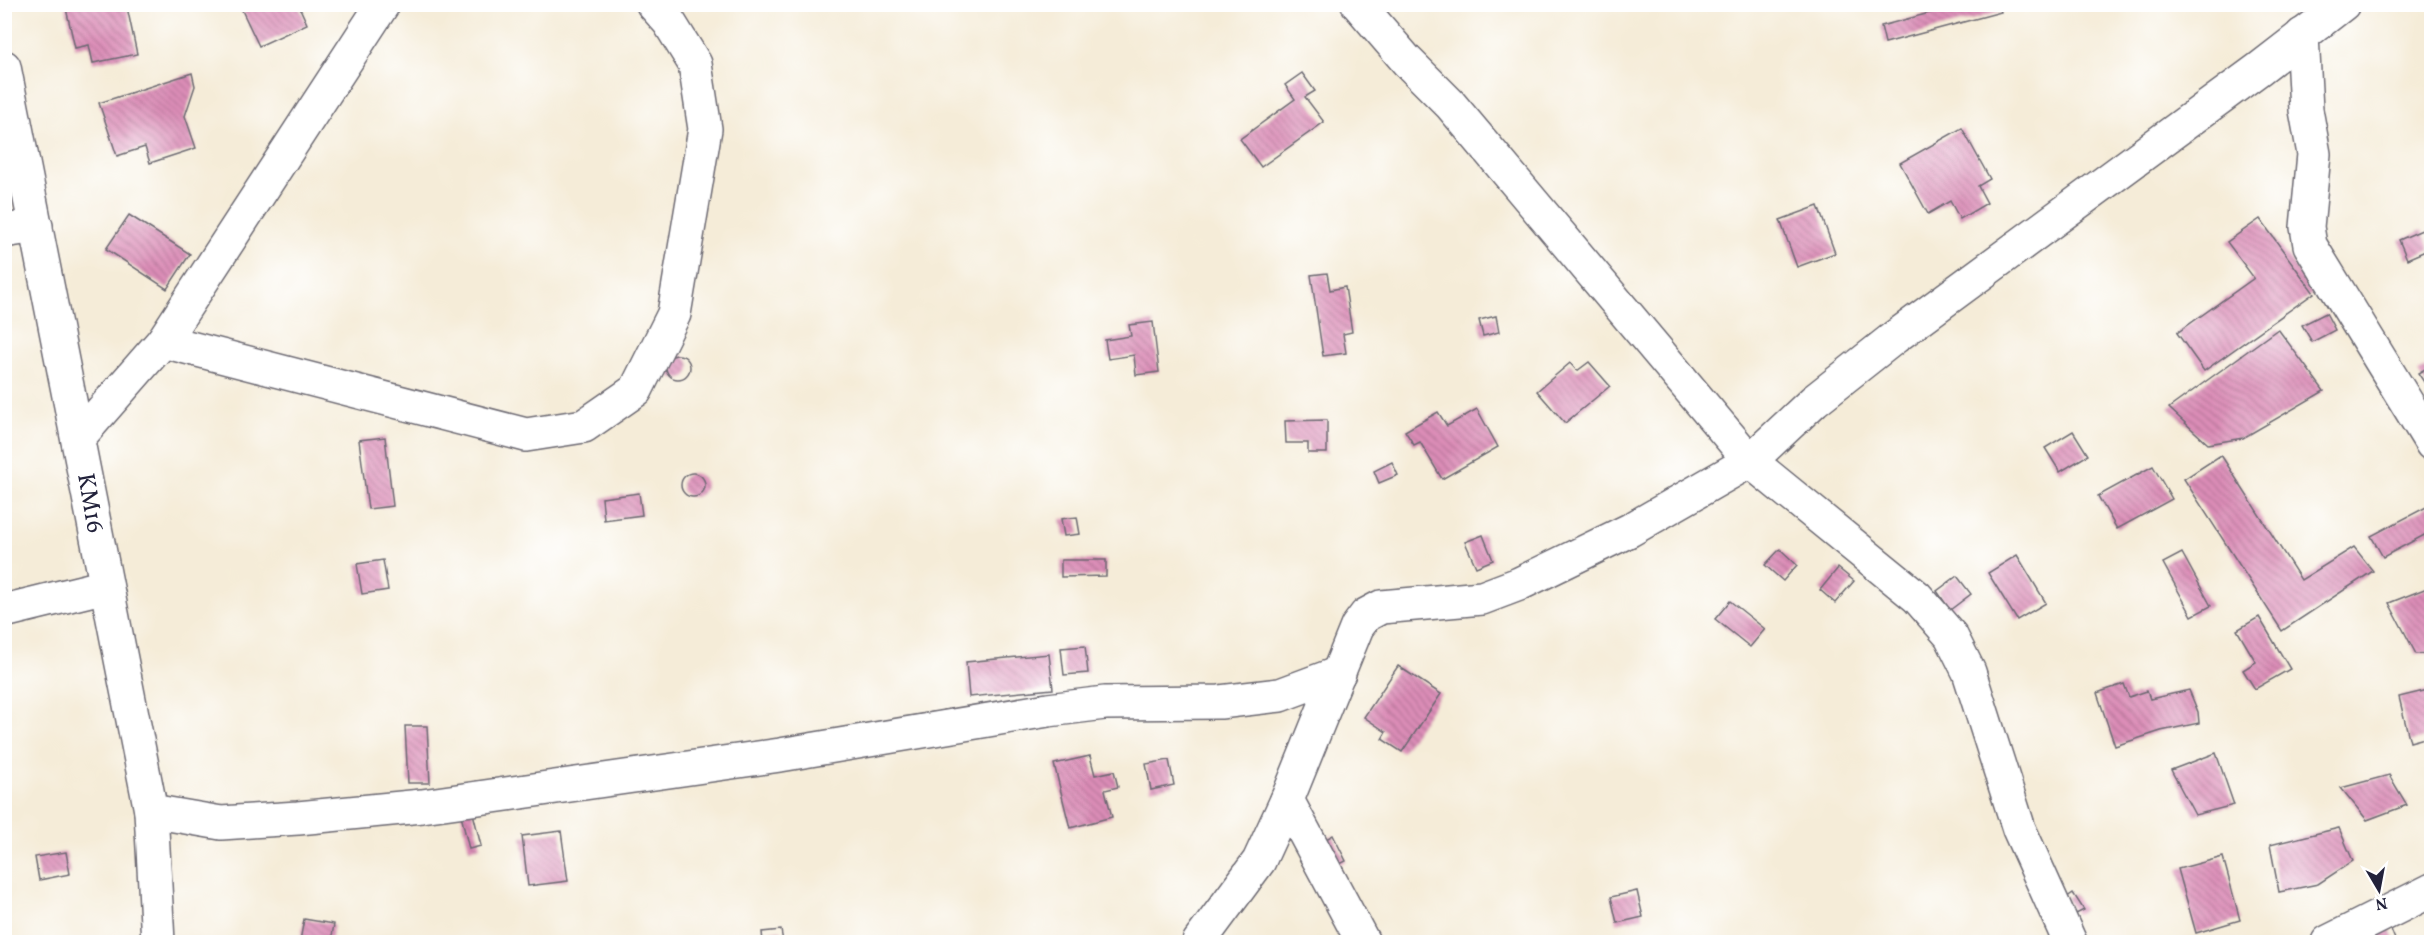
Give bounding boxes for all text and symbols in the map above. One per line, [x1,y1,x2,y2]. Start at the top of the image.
street label: KM16 [67,471,111,536]
north arrow [2349,860,2409,920]
text: N [2373,891,2389,915]

